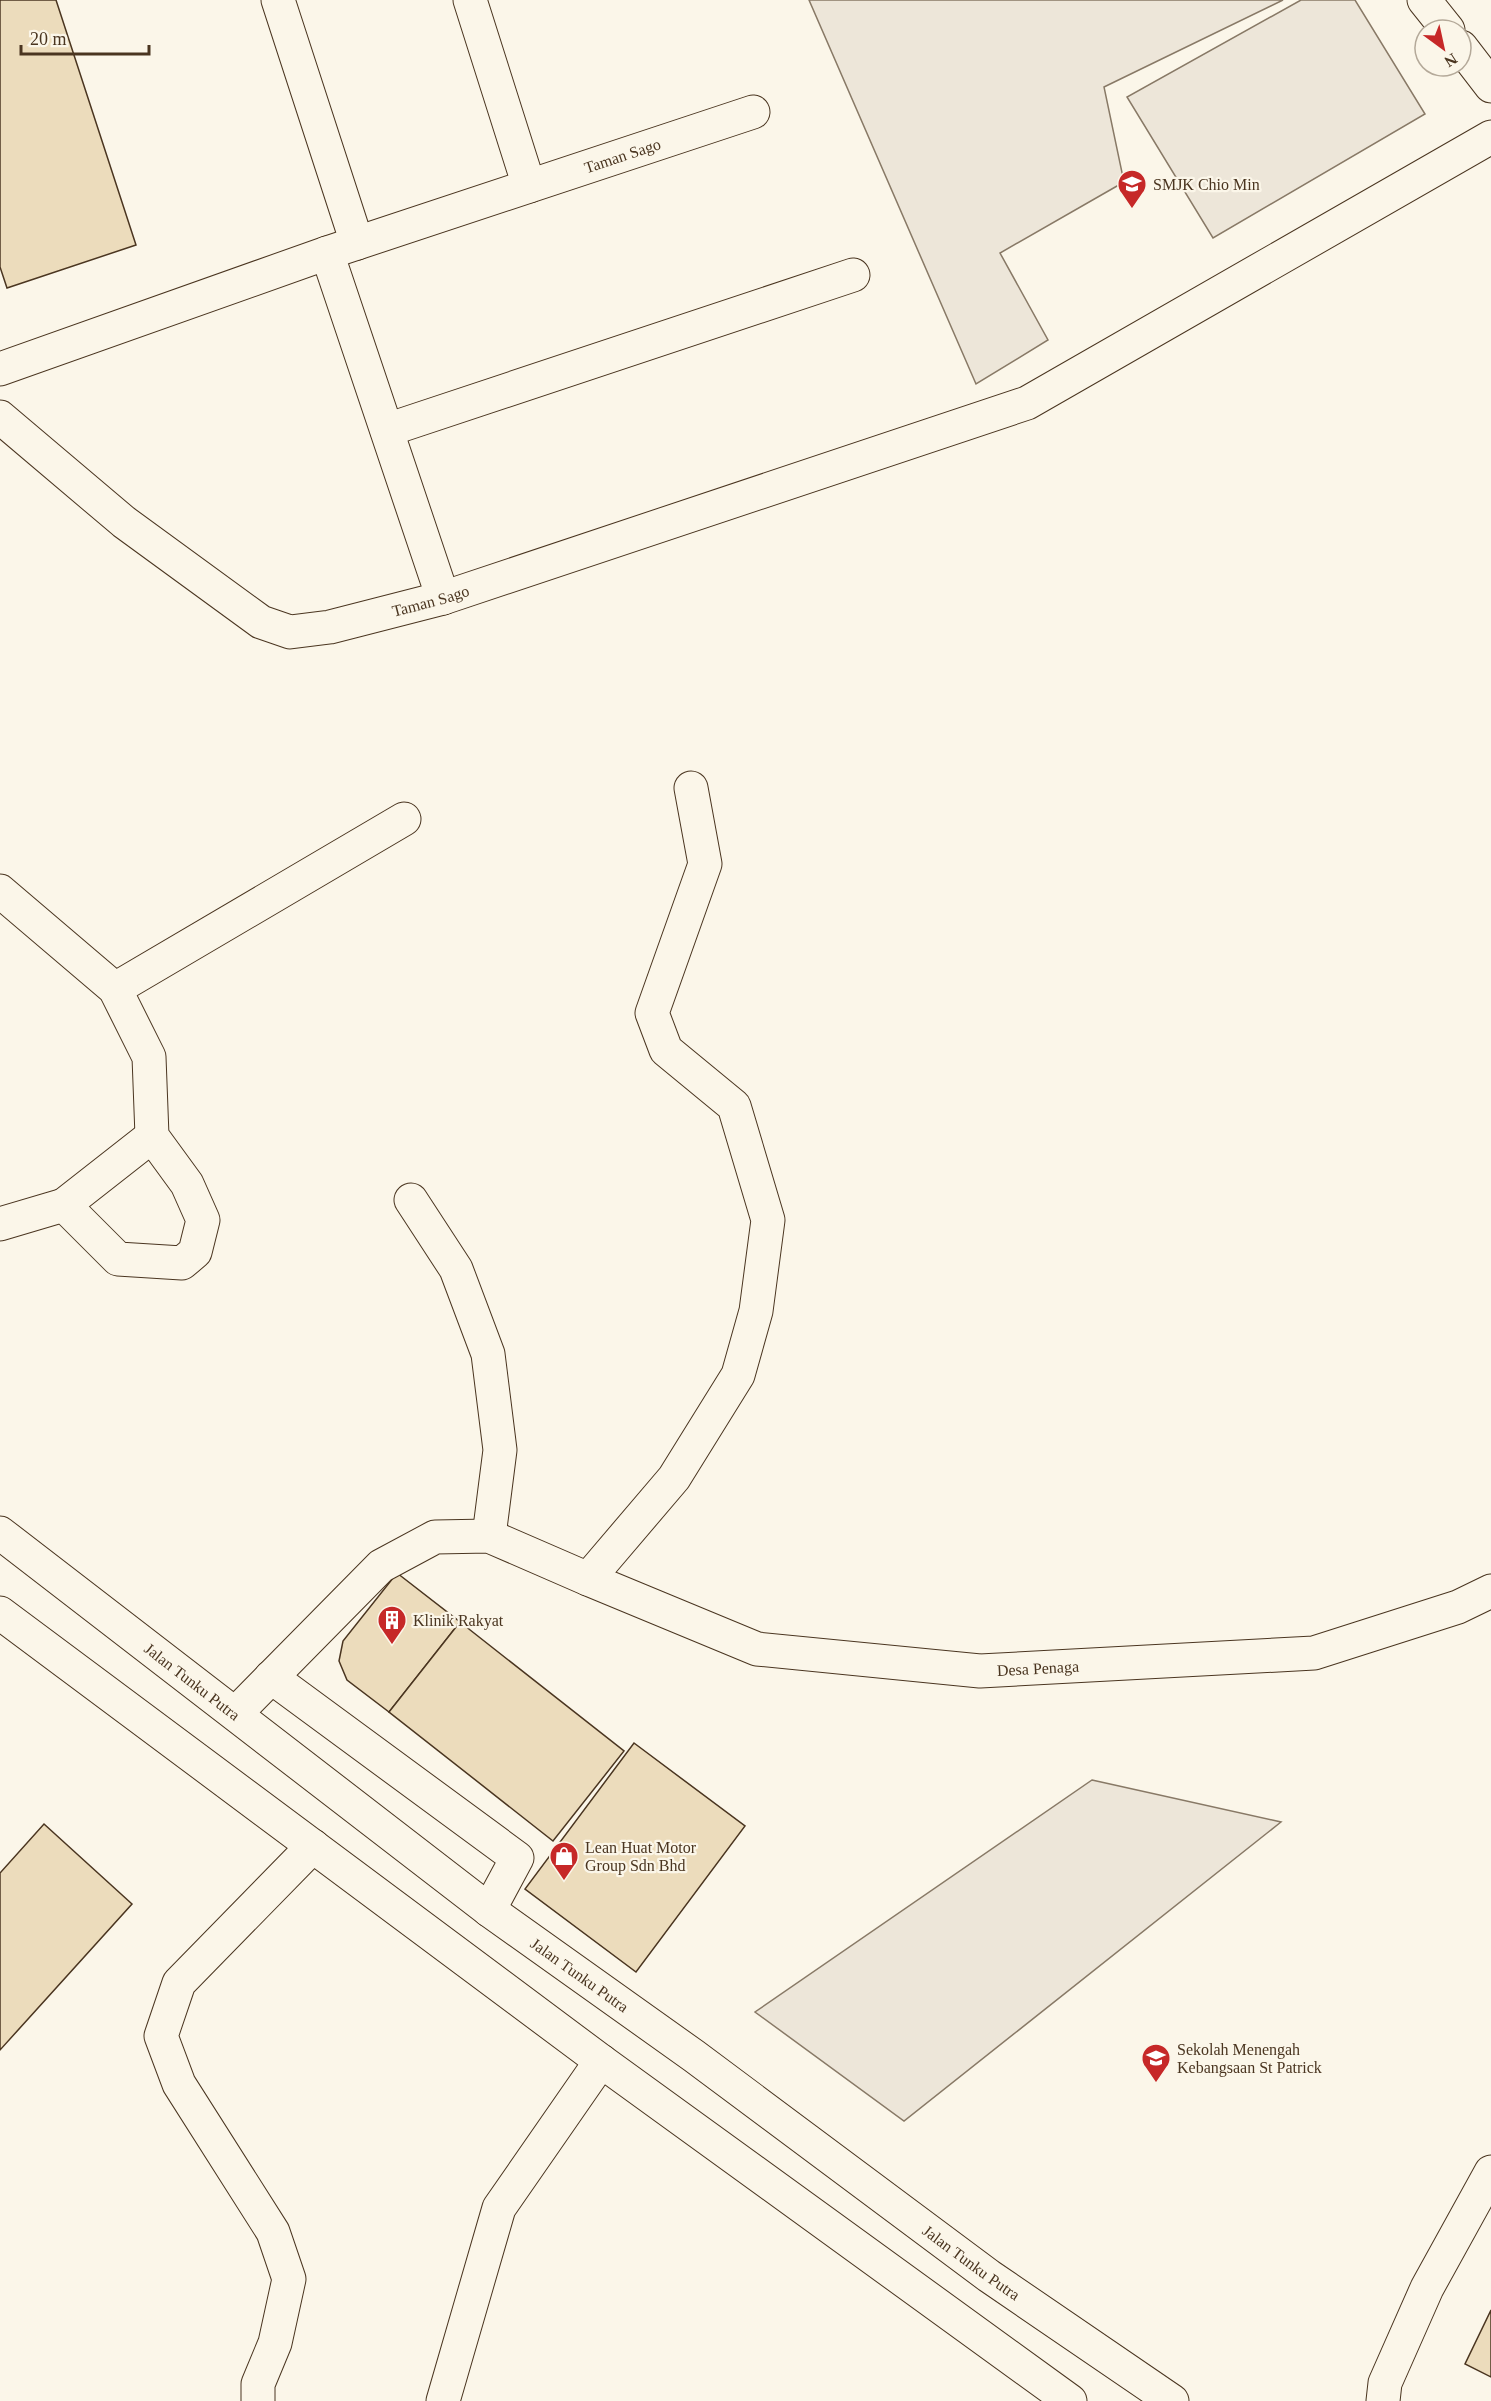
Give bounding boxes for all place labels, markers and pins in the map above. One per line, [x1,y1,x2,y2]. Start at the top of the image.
school or university icon: SMJK Chio Min [1116,168,1148,210]
place label: SMJK Chio Min [1153,176,1260,193]
building icon: Klinik Rakyat [376,1604,408,1646]
place label: Klinik Rakyat [413,1612,504,1630]
place label: Lean Huat Motor Group Sdn Bhd [585,1839,697,1875]
shop icon: Lean Huat Motor Group Sdn Bhd [548,1840,580,1882]
place label: Sekolah Menengah Kebangsaan St Patrick [1177,2041,1322,2077]
school or university icon: Sekolah Menengah Kebangsaan St Patrick [1140,2042,1172,2084]

